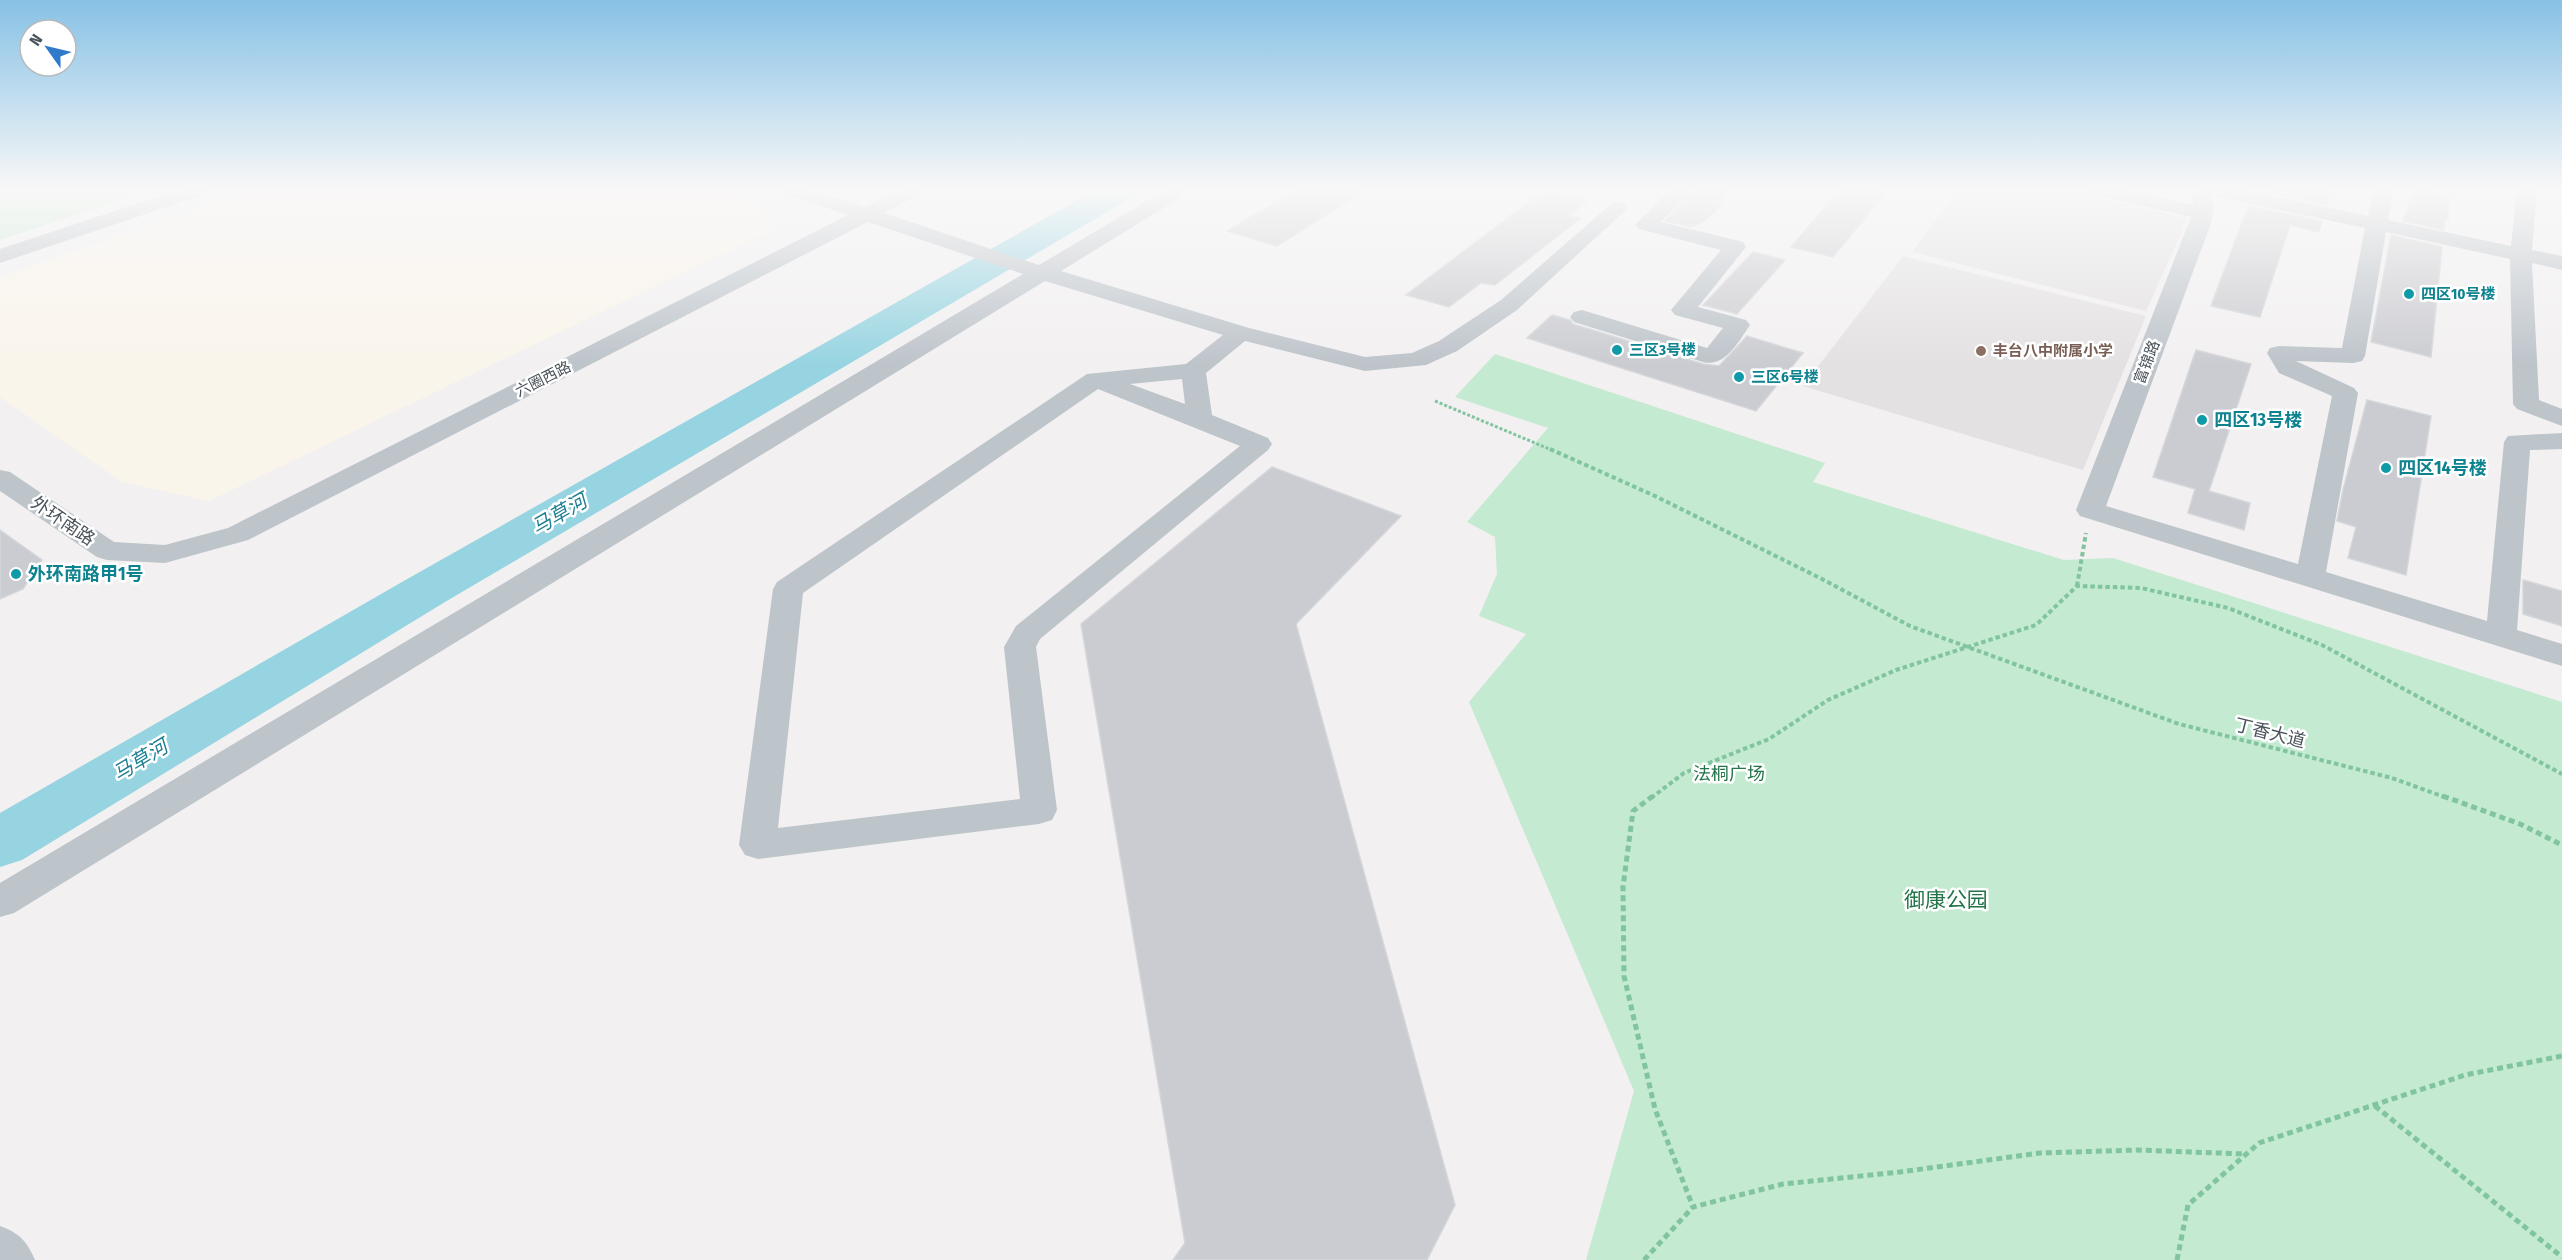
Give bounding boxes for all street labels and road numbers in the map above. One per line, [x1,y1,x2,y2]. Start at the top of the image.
street label: 富锦路 [2131,338,2163,386]
street label: 六圈西路 [512,357,574,401]
street label: 外环南路 [27,492,99,550]
street label: 丁香大道 [2232,714,2308,752]

